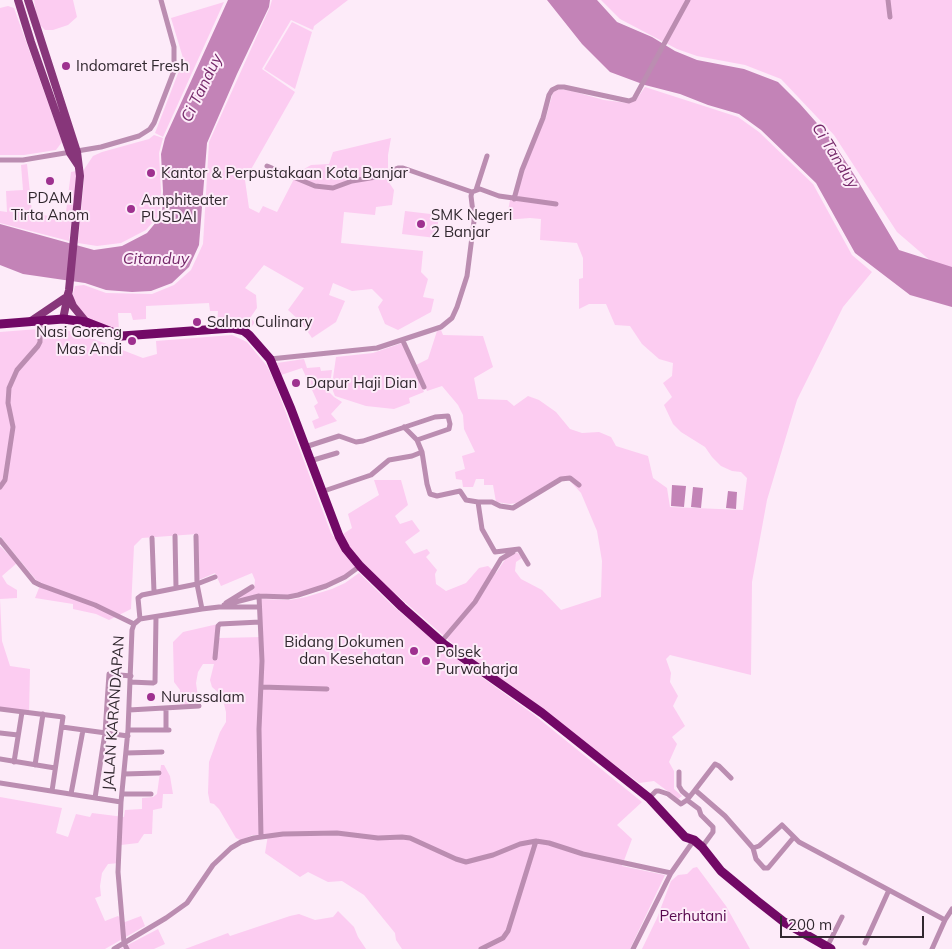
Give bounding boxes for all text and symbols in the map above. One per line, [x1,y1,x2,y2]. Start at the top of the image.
water label: Ci Tanduy [177,51,227,125]
place label: Indomaret Fresh [76,57,189,75]
marker: Indomaret Fresh [60,60,72,72]
water label: Ci Tanduy [807,120,863,192]
place label: Kantor & Perpustakaan Kota Banjar [161,164,408,182]
marker: Kantor & Perpustakaan Kota Banjar [145,167,157,179]
marker: PDAM Tirta Anom [44,175,56,187]
place label: PDAM Tirta Anom [11,189,89,224]
place label: Amphiteater PUSDAI [141,191,228,226]
marker: Amphiteater PUSDAI [125,203,137,215]
place label: SMK Negeri 2 Banjar [431,206,512,241]
marker: SMK Negeri 2 Banjar [415,218,427,230]
water label: Citanduy [123,249,189,269]
place label: Salma Culinary [207,313,313,331]
marker: Salma Culinary [191,316,203,328]
place label: Nasi Goreng Mas Andi [36,323,122,358]
marker: Nasi Goreng Mas Andi [126,335,138,347]
place label: Dapur Haji Dian [306,374,417,392]
marker: Dapur Haji Dian [290,377,302,389]
place label: Bidang Dokumen dan Kesehatan [284,633,404,668]
street label: JALAN KARANDAPAN [100,635,128,791]
place label: Polsek Purwaharja [436,643,518,678]
marker: Bidang Dokumen dan Kesehatan [408,645,420,657]
marker: Polsek Purwaharja [420,655,432,667]
place label: Nurussalam [161,688,245,706]
marker: Nurussalam [145,691,157,703]
scale bar [782,906,926,938]
park label: Perhutani [659,907,727,925]
text: 200 m [788,915,832,934]

